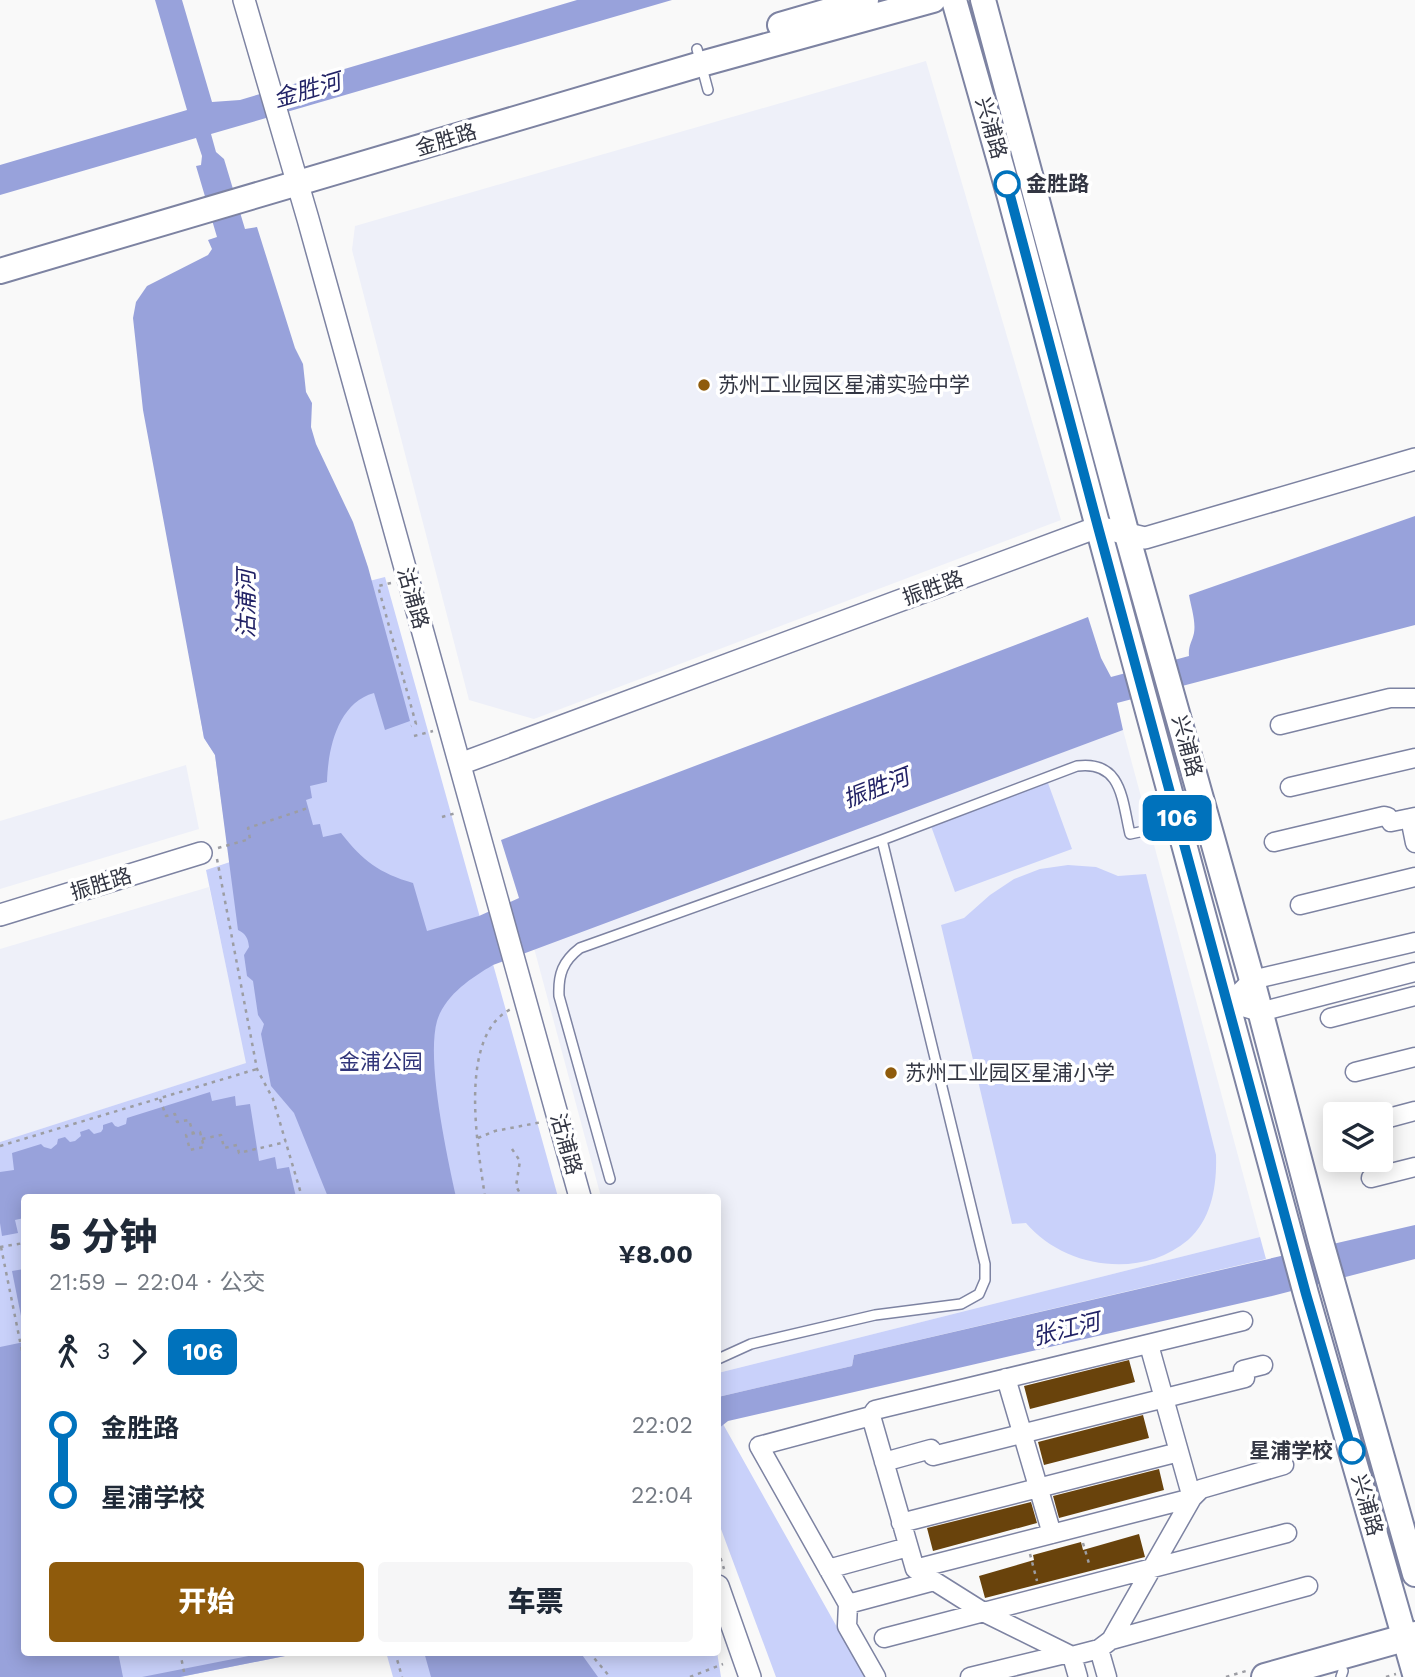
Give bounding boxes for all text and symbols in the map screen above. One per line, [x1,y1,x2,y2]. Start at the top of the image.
water label: 金胜河 [270,67,348,113]
street label: 兴浦路 [971,94,1012,162]
street label: 金胜路 [412,118,480,161]
marker: 金胜路 [994,171,1020,197]
place label: 金胜路 [1026,171,1089,196]
place label: 苏州工业园区星浦实验中学 [718,372,970,397]
marker: 苏州工业园区星浦实验中学 [696,377,712,393]
street label: 沽浦路 [393,564,434,632]
street label: 振胜路 [899,565,967,610]
water label: 沽浦河 [233,566,260,639]
street label: 兴浦路 [1167,712,1208,780]
water label: 振胜河 [839,762,917,813]
line badge: 106 [1137,795,1217,841]
text: 106 [1157,804,1197,832]
street label: 振胜路 [67,862,135,905]
park label: 金浦公园 [339,1049,423,1074]
place label: 苏州工业园区星浦小学 [905,1060,1115,1085]
marker: 苏州工业园区星浦小学 [883,1065,899,1081]
map controls [1323,1102,1393,1172]
button: layers [1323,1102,1393,1172]
street label: 沽浦路 [546,1110,587,1178]
text: 5 分钟 [49,1215,157,1259]
text: ¥8.00 [619,1239,693,1269]
text: 21:59 – 22:04 · 公交 [49,1269,266,1296]
water label: 张江河 [1029,1307,1107,1351]
icon: walk [49,1333,87,1371]
icon: forward [120,1333,158,1371]
text: 3 [97,1338,110,1365]
text: 106 [182,1338,223,1366]
text: 22:02 [632,1412,693,1439]
text: 金胜路 [101,1413,179,1443]
place label: 星浦学校 [1249,1438,1333,1463]
marker: 星浦学校 [1339,1438,1365,1464]
street label: 兴浦路 [1347,1471,1388,1539]
text: 22:04 [631,1482,693,1509]
text: 星浦学校 [101,1483,205,1513]
button: 开始 [49,1562,364,1642]
button: 车票 [378,1562,693,1642]

